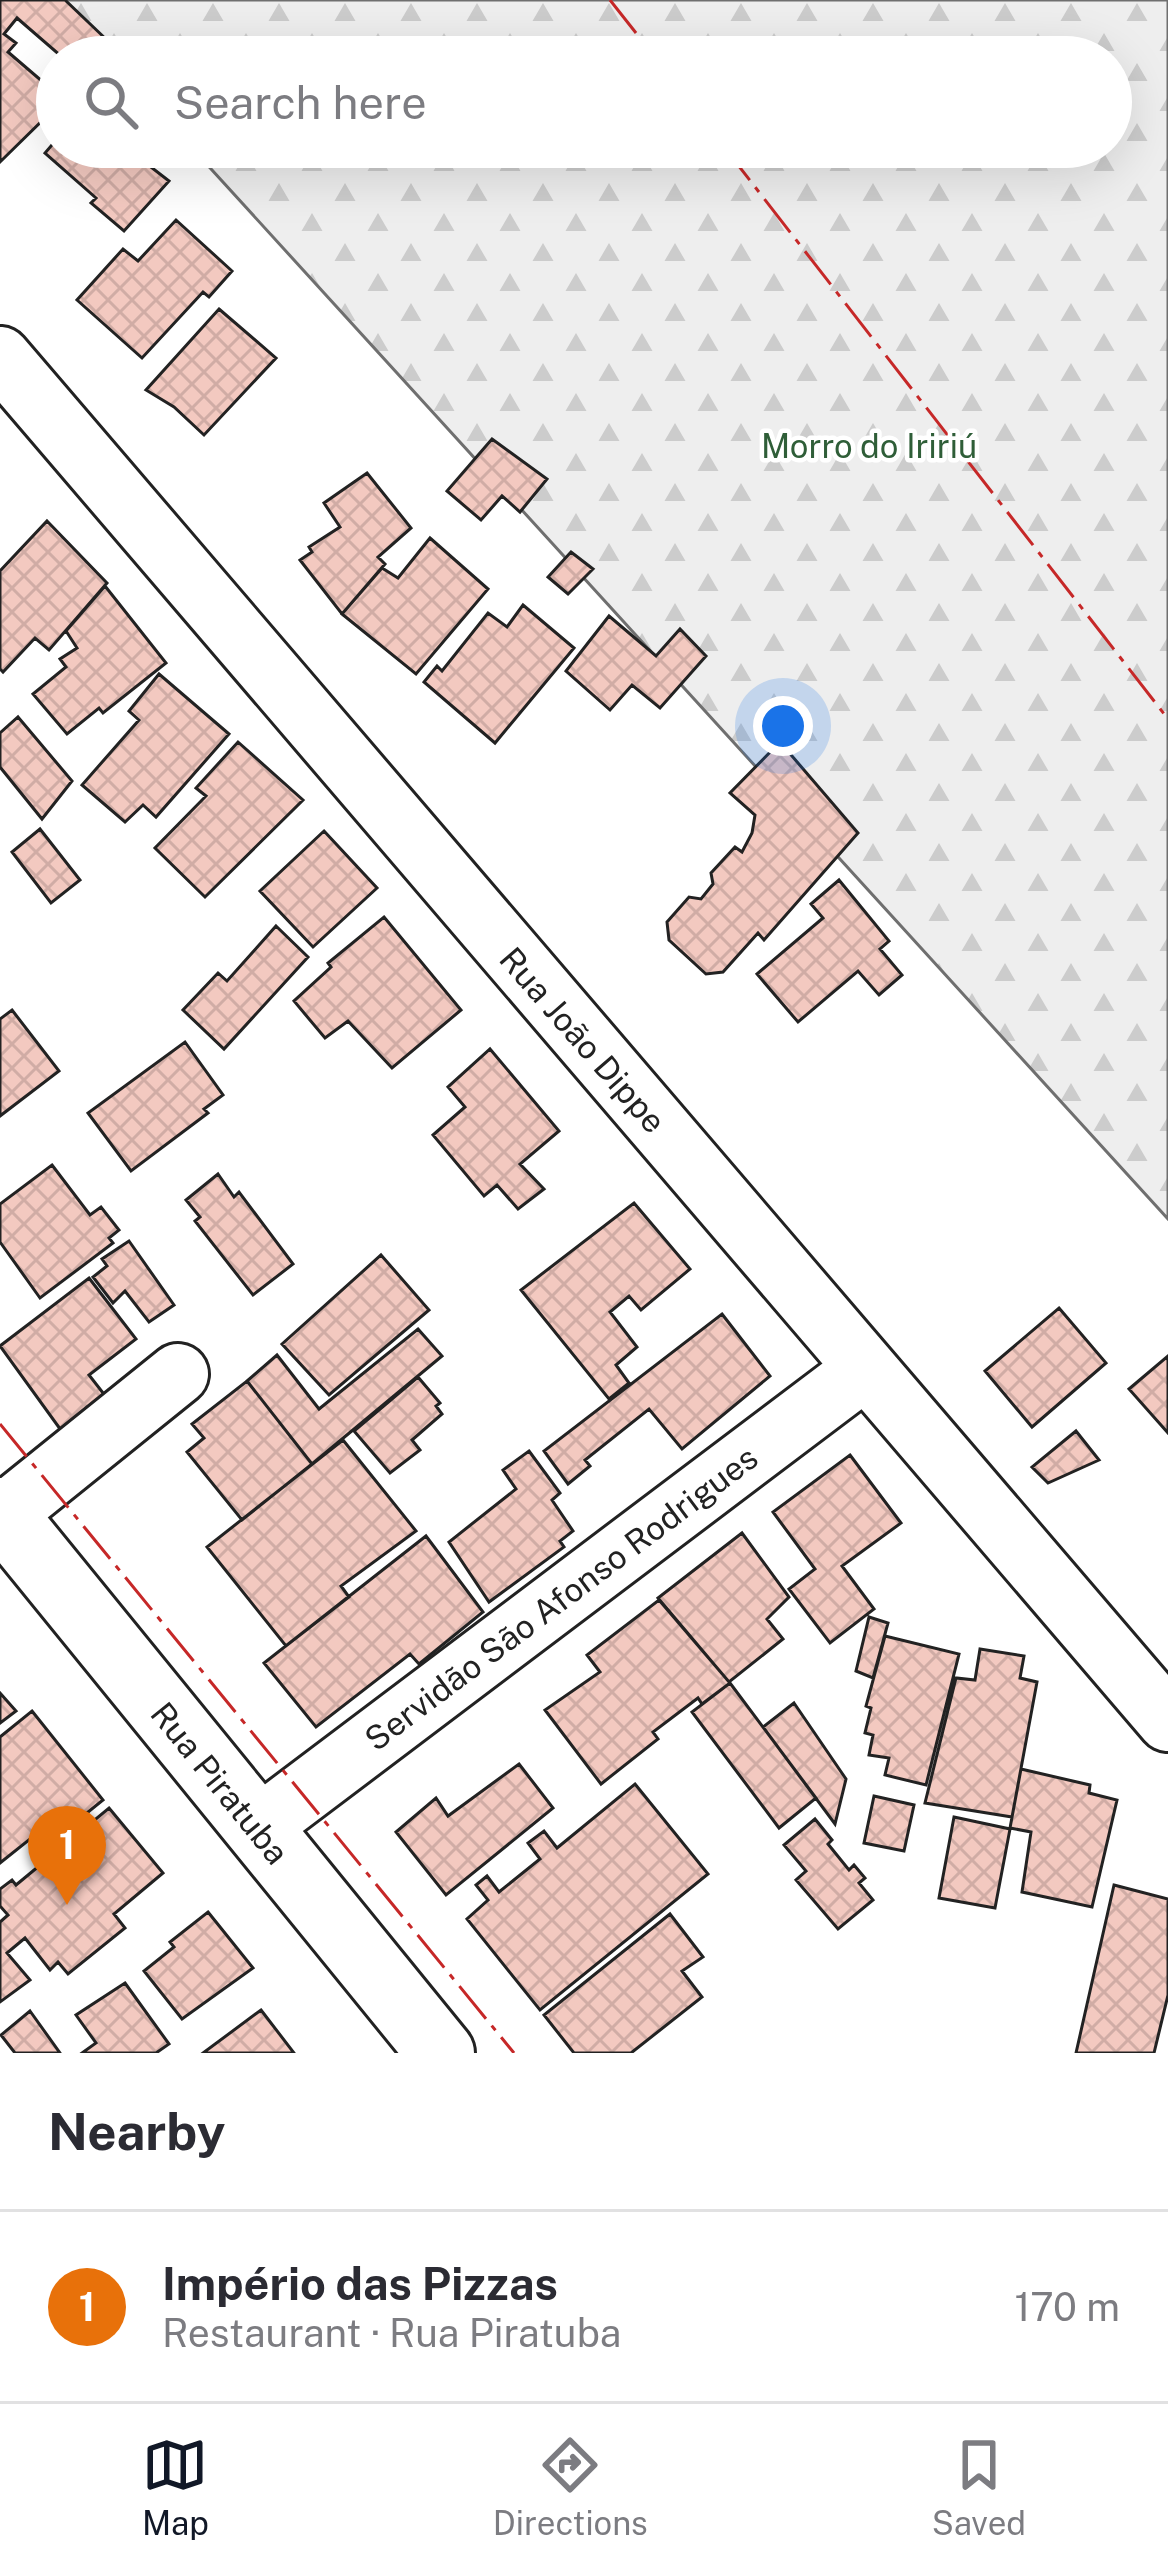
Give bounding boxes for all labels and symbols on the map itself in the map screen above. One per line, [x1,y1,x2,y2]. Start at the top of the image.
park label: Morro do Iririú [761,427,977,465]
your location [753,696,813,756]
street label: Rua João Dippe [492,940,674,1140]
street label: Servidão São Afonso Rodrigues [357,1438,765,1758]
street label: Rua Piratuba [143,1695,297,1871]
pin: 1 [28,1806,106,1905]

